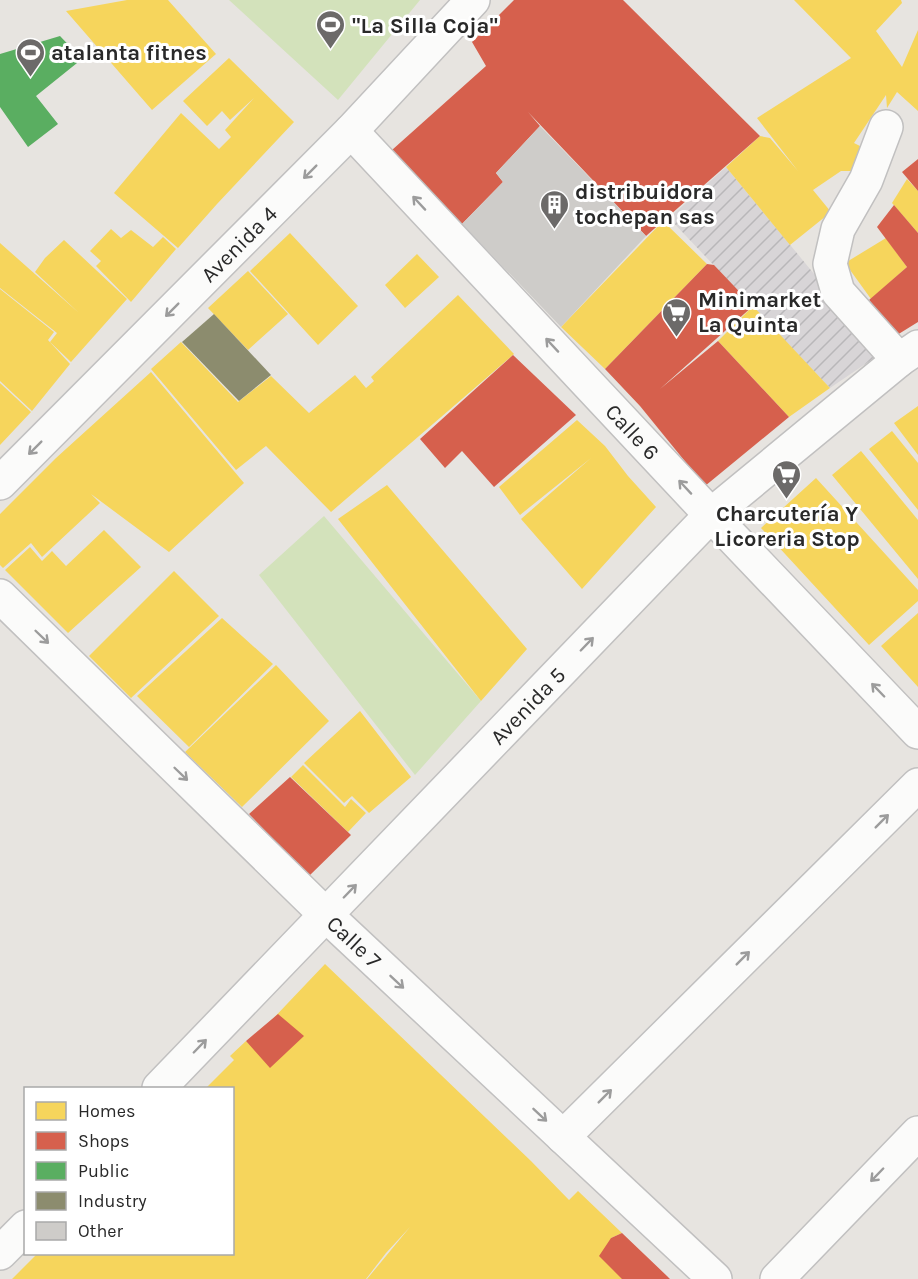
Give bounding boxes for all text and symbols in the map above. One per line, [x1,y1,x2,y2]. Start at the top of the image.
sports icon: "La Silla Coja" [315,9,347,51]
place label: "La Silla Coja" [352,13,498,39]
sports icon: atalanta fitnes [14,36,46,78]
place label: atalanta fitnes [51,40,207,66]
one-way arrow [302,165,317,179]
place label: distribuidora tochepan sas [575,179,715,230]
building icon: distribuidora tochepan sas [538,188,570,230]
one-way arrow [412,196,426,211]
street label: Avenida 4 [196,201,283,288]
place label: Minimarket La Quinta [698,287,821,338]
supermarket icon: Minimarket La Quinta [661,296,693,338]
one-way arrow [165,303,180,318]
one-way arrow [545,338,559,353]
street label: Calle 6 [600,399,664,466]
one-way arrow [27,441,42,456]
supermarket icon: Charcutería Y Licoreria Stop [771,458,803,500]
one-way arrow [678,480,693,495]
place label: Charcutería Y Licoreria Stop [714,501,860,552]
one-way arrow [34,630,49,645]
one-way arrow [580,637,594,652]
street label: Avenida 5 [485,662,571,750]
one-way arrow [870,682,885,697]
one-way arrow [174,766,189,781]
one-way arrow [874,814,889,828]
one-way arrow [343,884,357,899]
street label: Calle 7 [321,911,386,974]
one-way arrow [736,951,751,966]
one-way arrow [390,975,405,989]
one-way arrow [193,1039,207,1054]
legend [24,1087,234,1255]
one-way arrow [598,1088,612,1103]
text: Homes [78,1100,135,1122]
one-way arrow [532,1108,547,1122]
text: Shops [78,1130,130,1152]
text: Public [78,1160,129,1182]
one-way arrow [871,1167,885,1182]
text: Industry [78,1190,147,1212]
text: Other [78,1220,123,1242]

